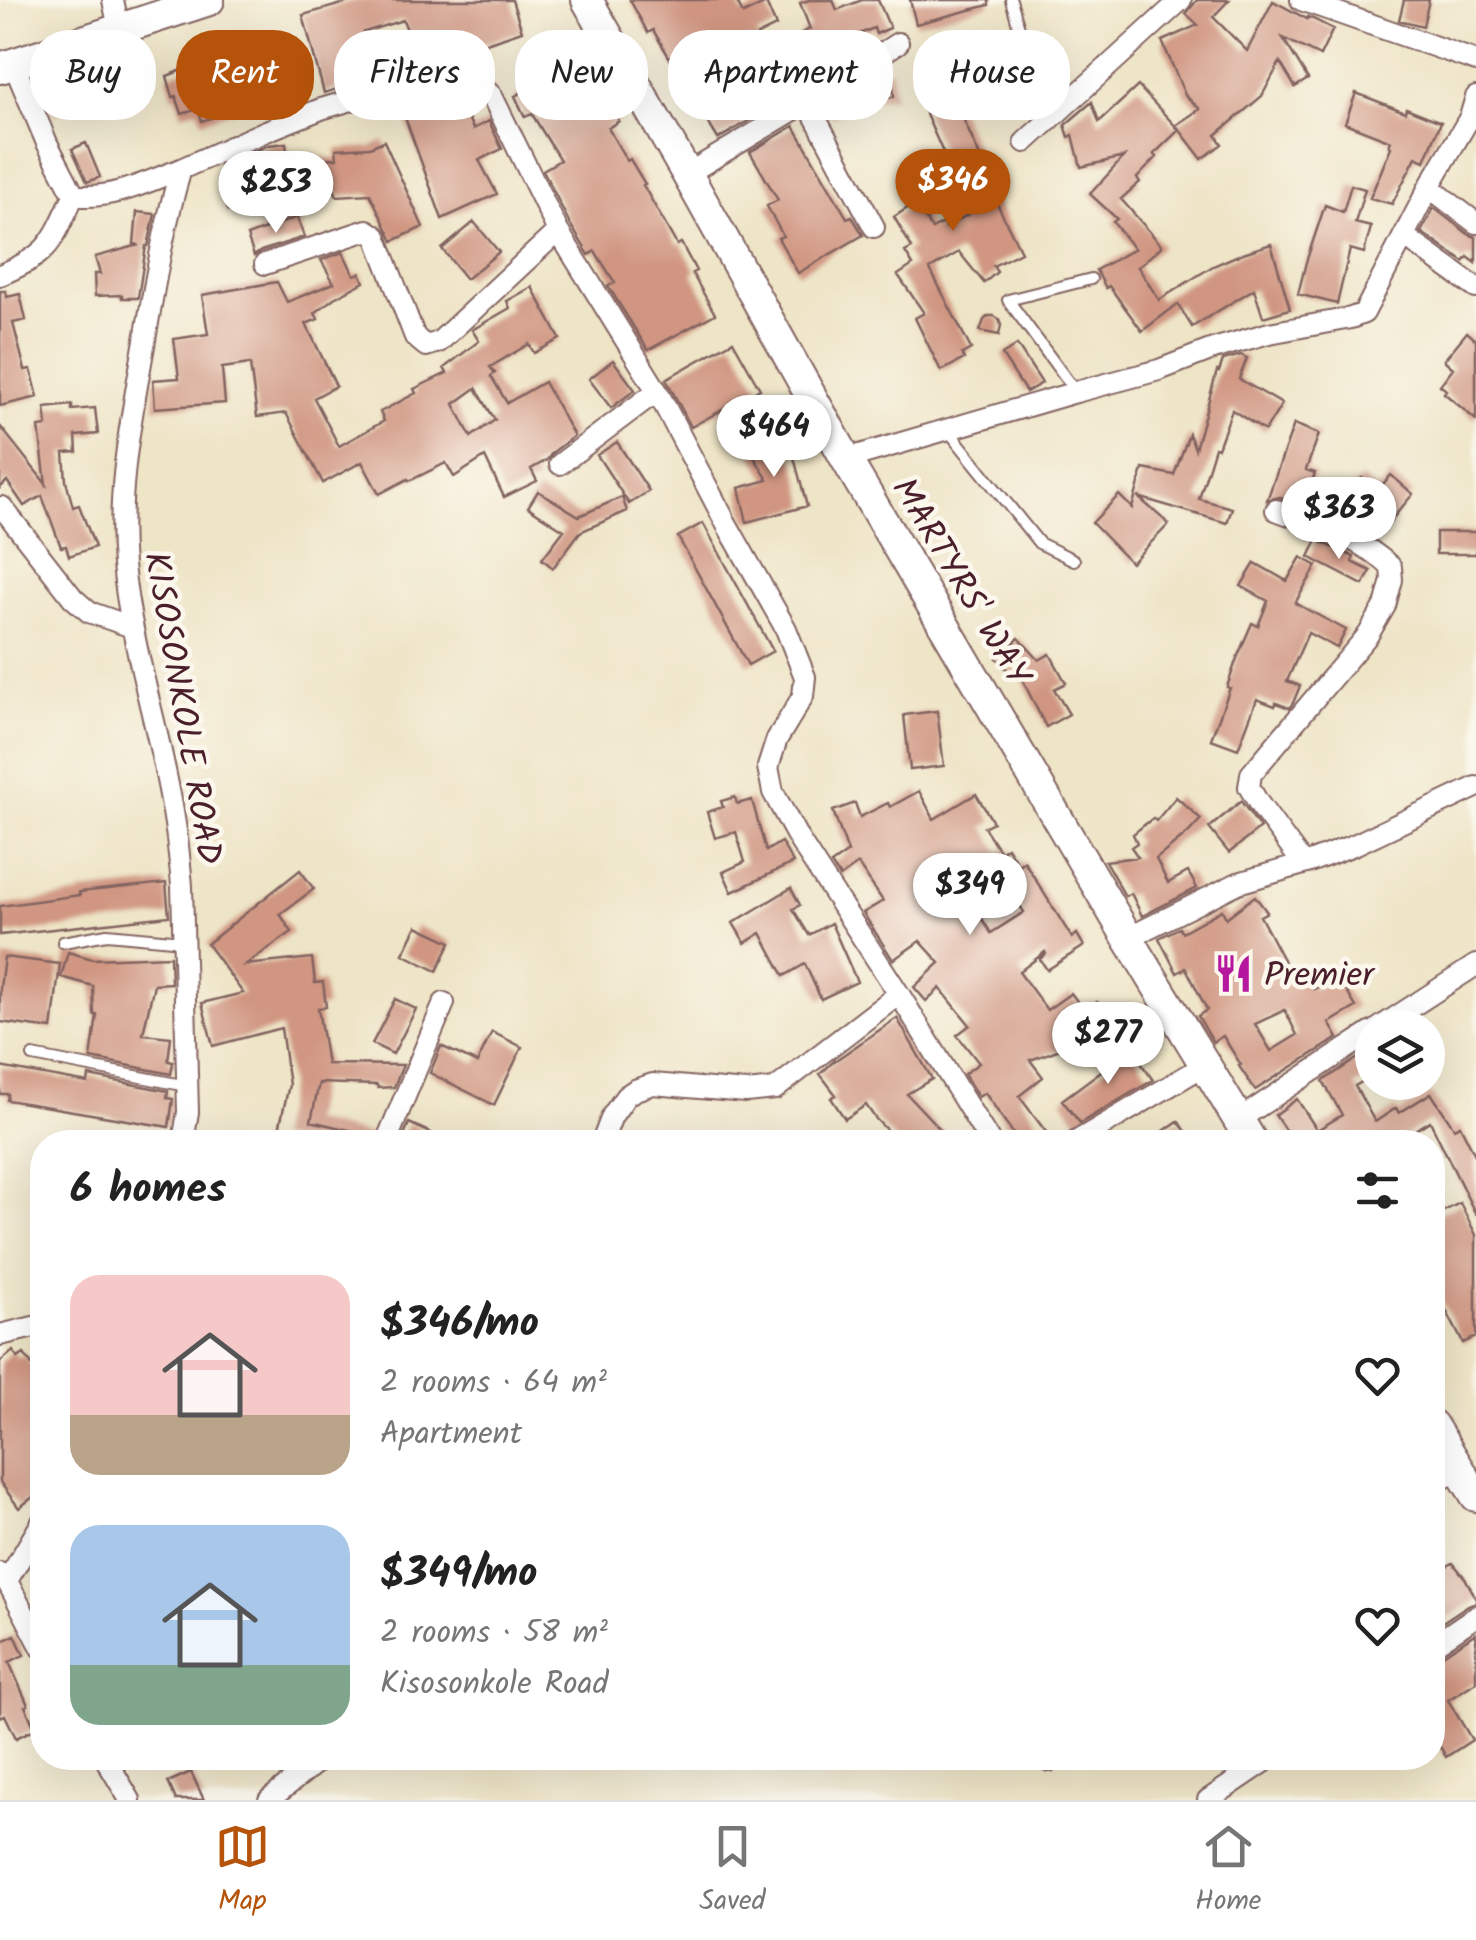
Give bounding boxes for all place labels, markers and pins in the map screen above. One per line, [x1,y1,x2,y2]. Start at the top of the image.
pin: $346 [894,149,1012,234]
pin: $253 [217,151,335,236]
pin: $464 [715,395,833,480]
pin: $363 [1280,477,1398,562]
pin: $349 [911,853,1029,938]
place label: Premier [1264,949,1376,1005]
restaurant icon: Premier [1213,953,1255,995]
pin: $277 [1049,1002,1167,1087]

